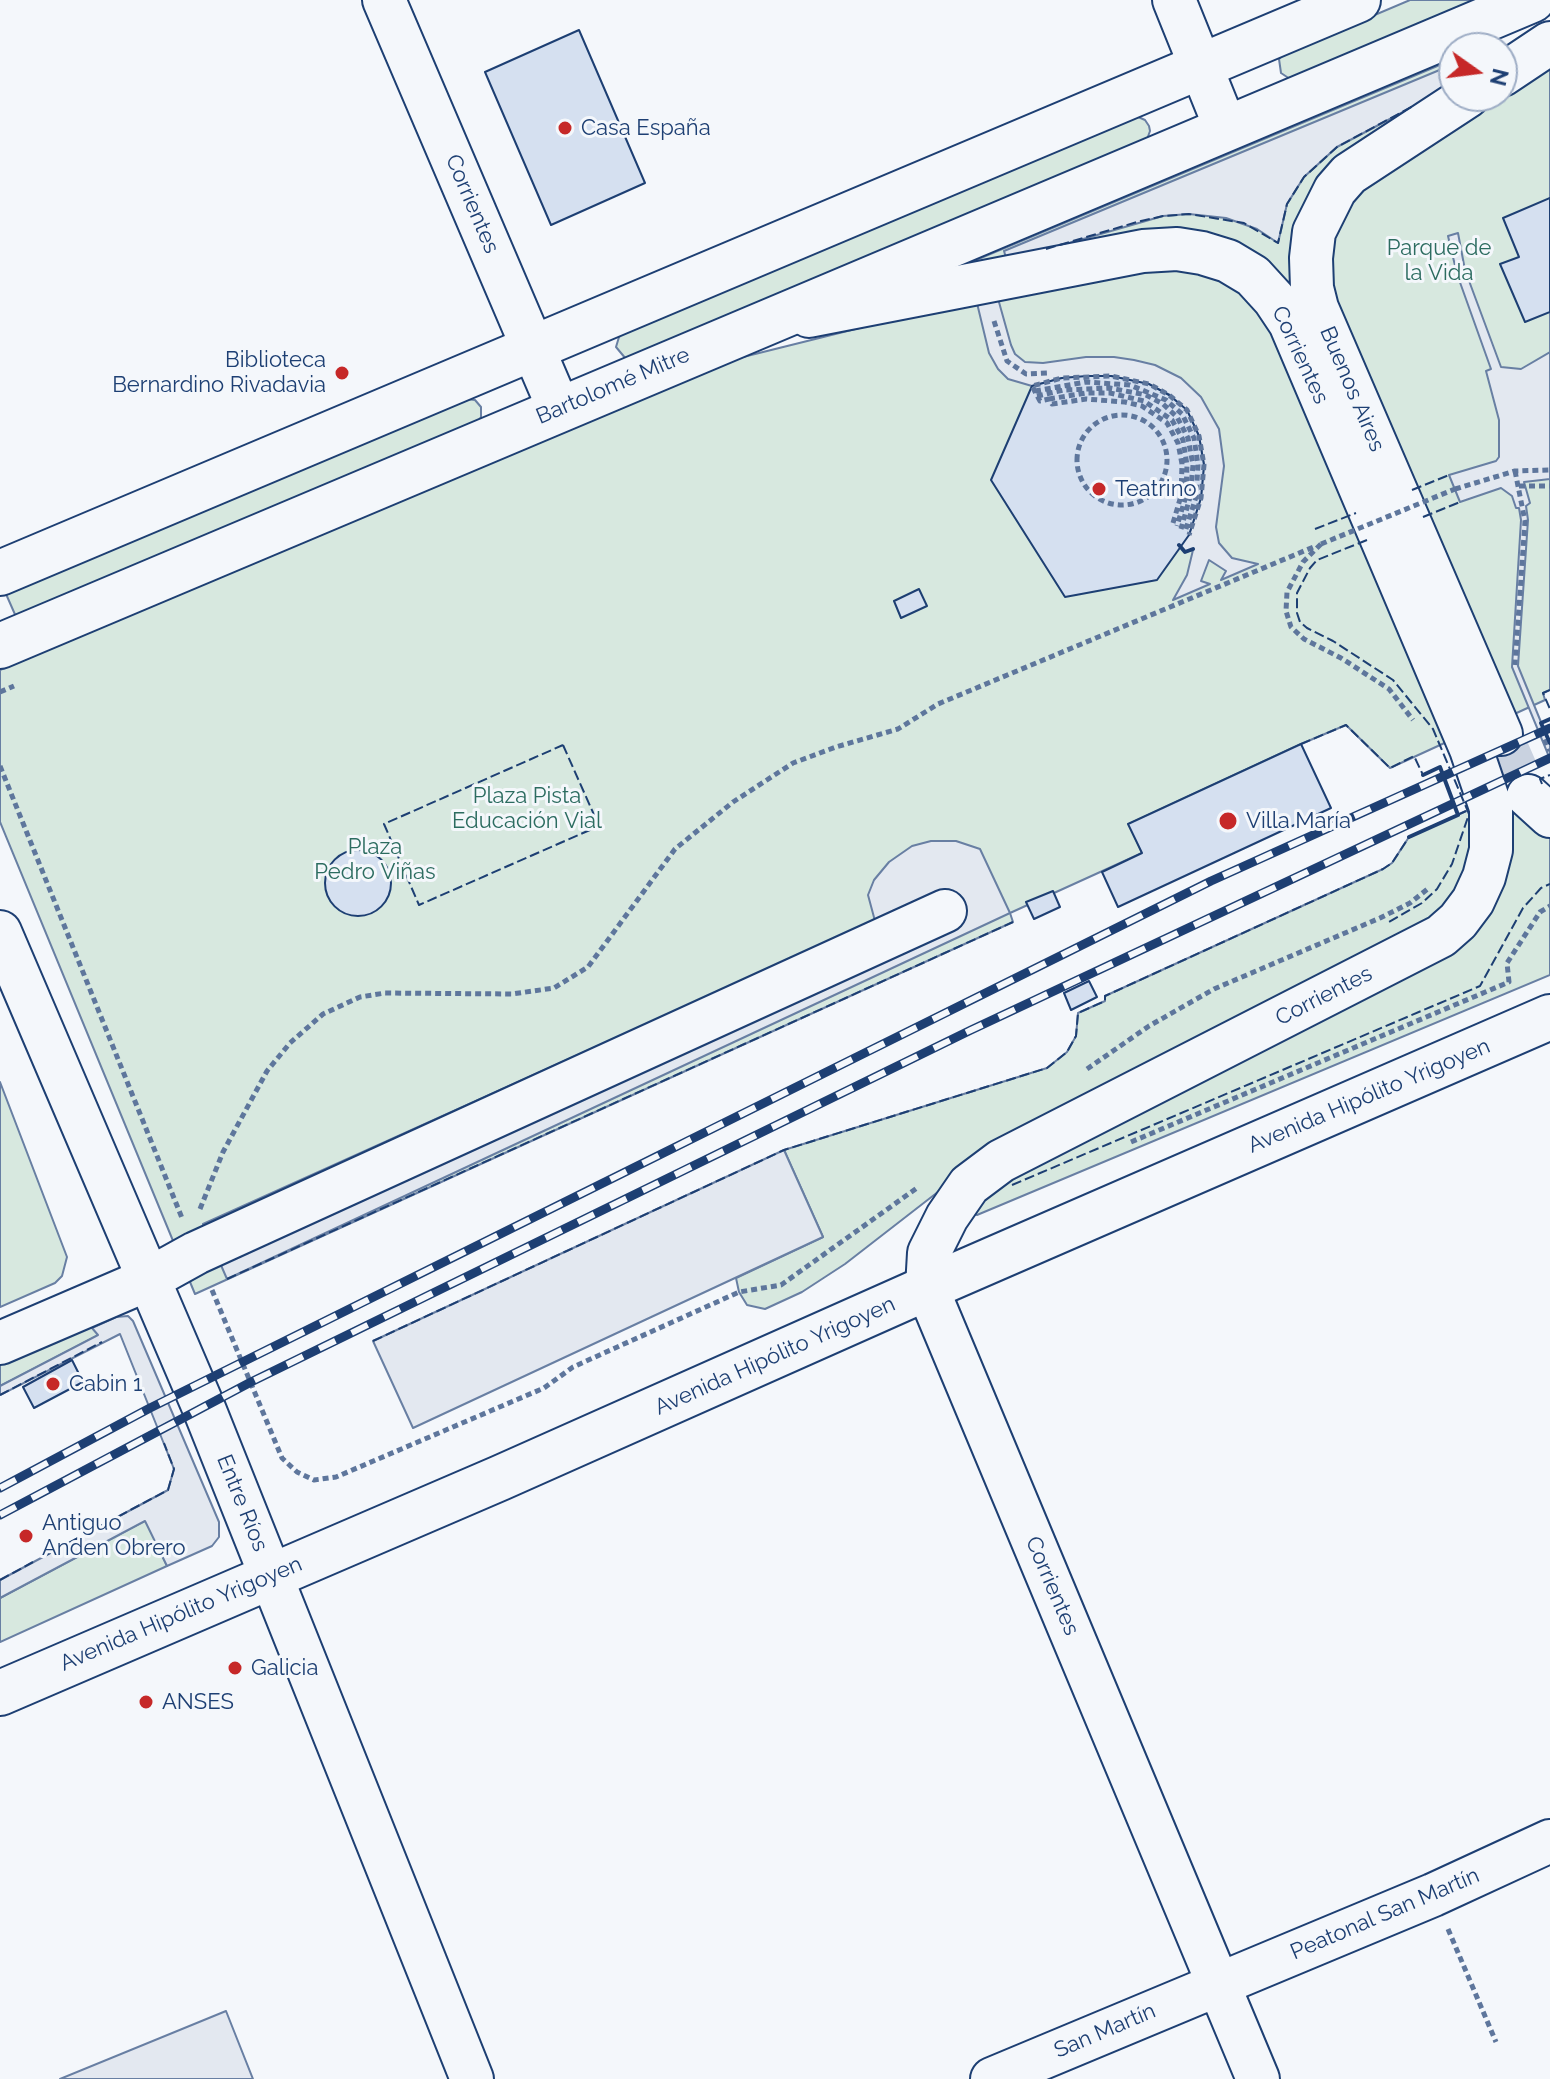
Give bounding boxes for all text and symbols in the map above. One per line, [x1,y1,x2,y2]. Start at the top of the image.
north arrow [1438,32,1518,112]
text: N [1485,66,1514,89]
place label: Casa España [581,115,711,141]
marker: Casa España [556,119,574,137]
street label: Corrientes [439,151,505,257]
park label: Parque de la Vida [1387,235,1491,286]
street label: Corrientes [1266,302,1334,408]
street label: Buenos Aires [1314,322,1390,456]
street label: Bartolomé Mitre [532,342,694,430]
place label: Biblioteca Bernardino Rivadavia [112,347,326,398]
marker: Biblioteca Bernardino Rivadavia [333,364,351,382]
place label: Teatrino [1115,476,1197,502]
marker: Teatrino [1090,480,1108,498]
park label: Plaza Pista Educación Vial [452,783,602,834]
place label: Villa María [1246,808,1351,834]
marker: Villa María [1217,810,1239,832]
park label: Plaza Pedro Viñas [314,834,436,886]
street label: Corrientes [1271,960,1377,1032]
street label: Avenida Hipólito Yrigoyen [1244,1033,1494,1159]
street label: Avenida Hipólito Yrigoyen [651,1291,899,1421]
place label: Cabin 1 [69,1371,142,1397]
marker: Cabin 1 [44,1375,62,1393]
street label: Entre Ríos [211,1451,273,1555]
place label: Antiguo Anden Obrero [42,1510,186,1562]
marker: Antiguo Anden Obrero [17,1527,35,1545]
street label: Corrientes [1019,1533,1085,1639]
street label: Avenida Hipólito Yrigoyen [56,1551,306,1677]
place label: Galicia [251,1655,318,1681]
marker: Galicia [226,1659,244,1677]
place label: ANSES [162,1689,234,1715]
marker: ANSES [137,1693,155,1711]
street label: Peatonal San Martín [1287,1862,1483,1966]
street label: San Martín [1050,1998,1160,2064]

